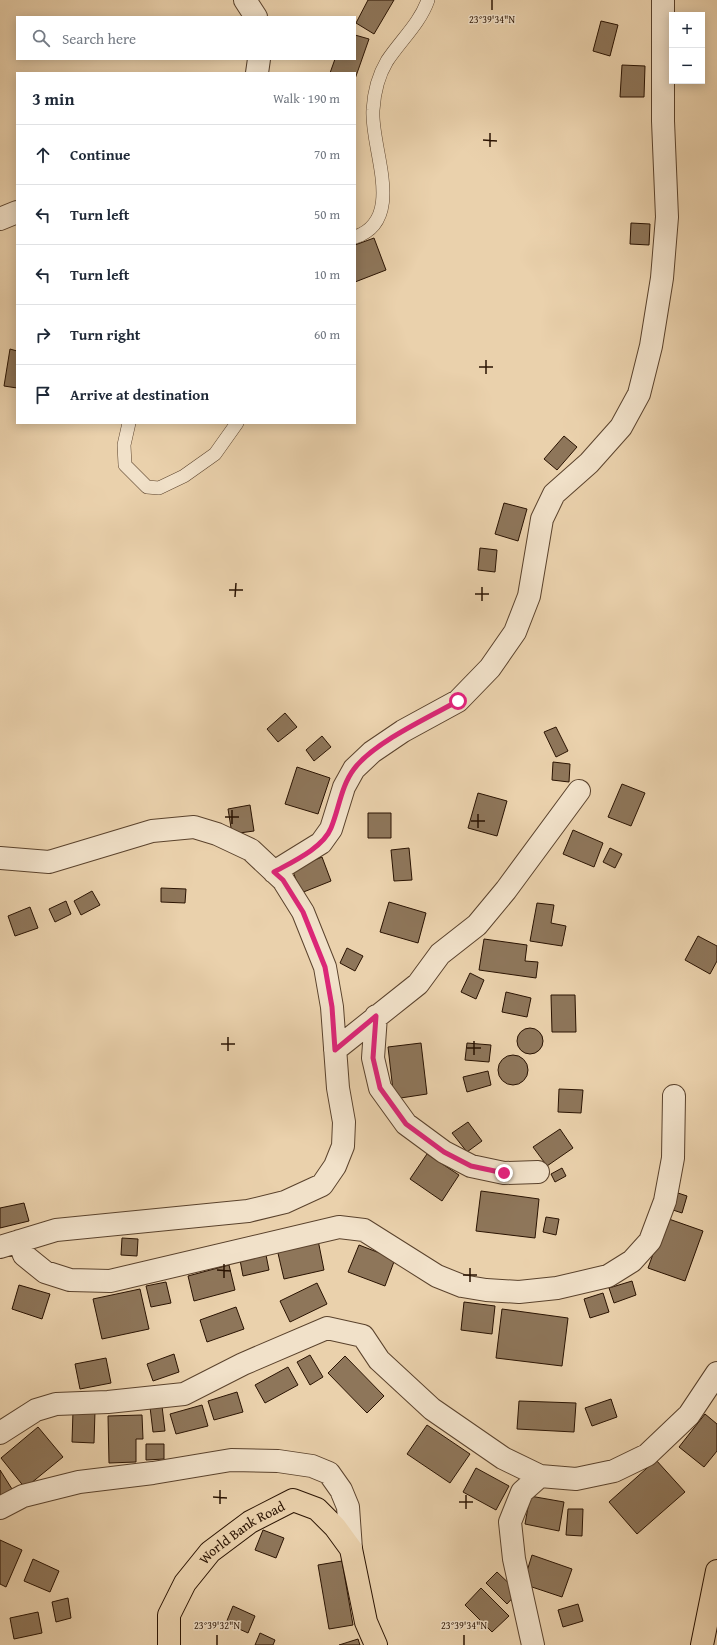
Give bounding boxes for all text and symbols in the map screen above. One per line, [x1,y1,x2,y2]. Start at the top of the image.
text: 23°39'34"N [469,12,515,27]
map controls [669,12,705,84]
button: + [669,12,705,48]
search box [16,16,356,60]
icon: search [30,27,52,49]
text: Search here [62,28,136,49]
button: − [669,48,705,84]
text: 3 min [32,86,74,111]
text: Walk · 190 m [273,89,340,108]
icon: ahead [32,144,54,166]
text: Continue [70,144,131,165]
text: 70 m [314,145,340,164]
icon: left [32,204,54,226]
text: Turn left [70,204,129,225]
text: 50 m [314,205,340,224]
icon: left [32,264,54,286]
text: Turn left [70,264,129,285]
text: 10 m [314,265,340,284]
icon: right [32,324,54,346]
text: Turn right [70,324,141,345]
text: 60 m [314,325,340,344]
icon: arrive [32,384,54,406]
text: Arrive at destination [70,384,209,405]
route start [449,692,467,710]
route end [495,1164,513,1182]
street label: World Bank Road [194,1496,289,1568]
text: 23°39'32"N [194,1618,240,1633]
text: 23°39'34"N [441,1618,487,1633]

